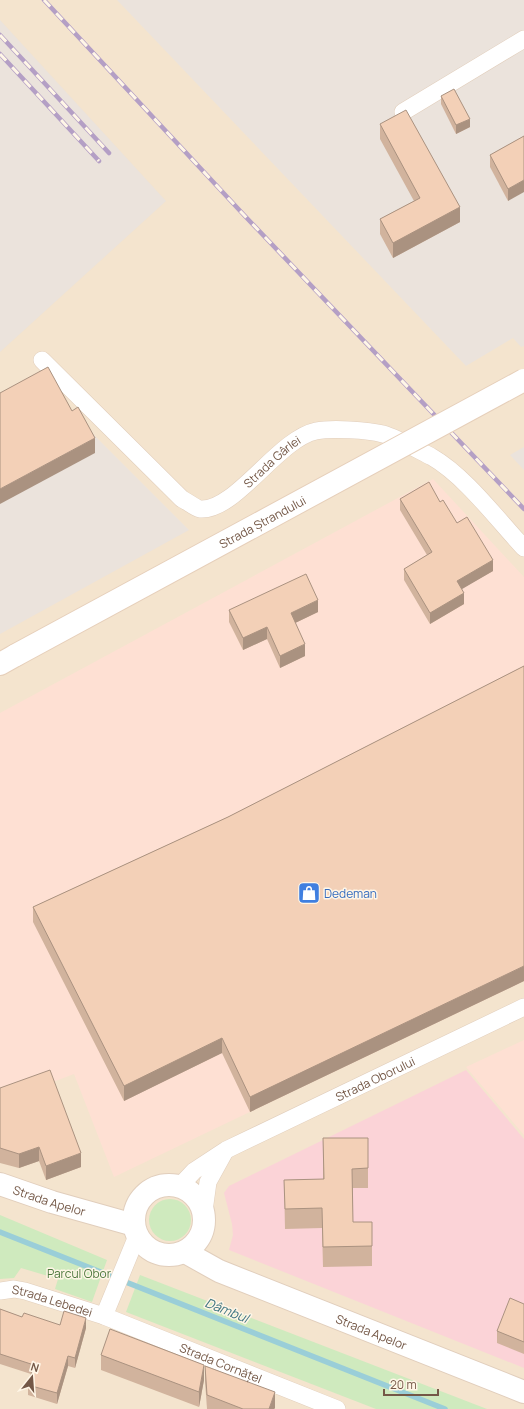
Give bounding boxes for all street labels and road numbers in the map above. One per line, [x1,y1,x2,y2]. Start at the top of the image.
street label: Strada Gârlei [239,431,304,491]
street label: Strada Ștrandului [216,491,309,552]
street label: Strada Oborului [332,1052,418,1105]
street label: Strada Apelor [11,1181,88,1220]
street label: Strada Lebedei [11,1280,95,1320]
street label: Strada Apelor [333,1310,410,1354]
street label: Strada Cornățel [177,1339,265,1387]

